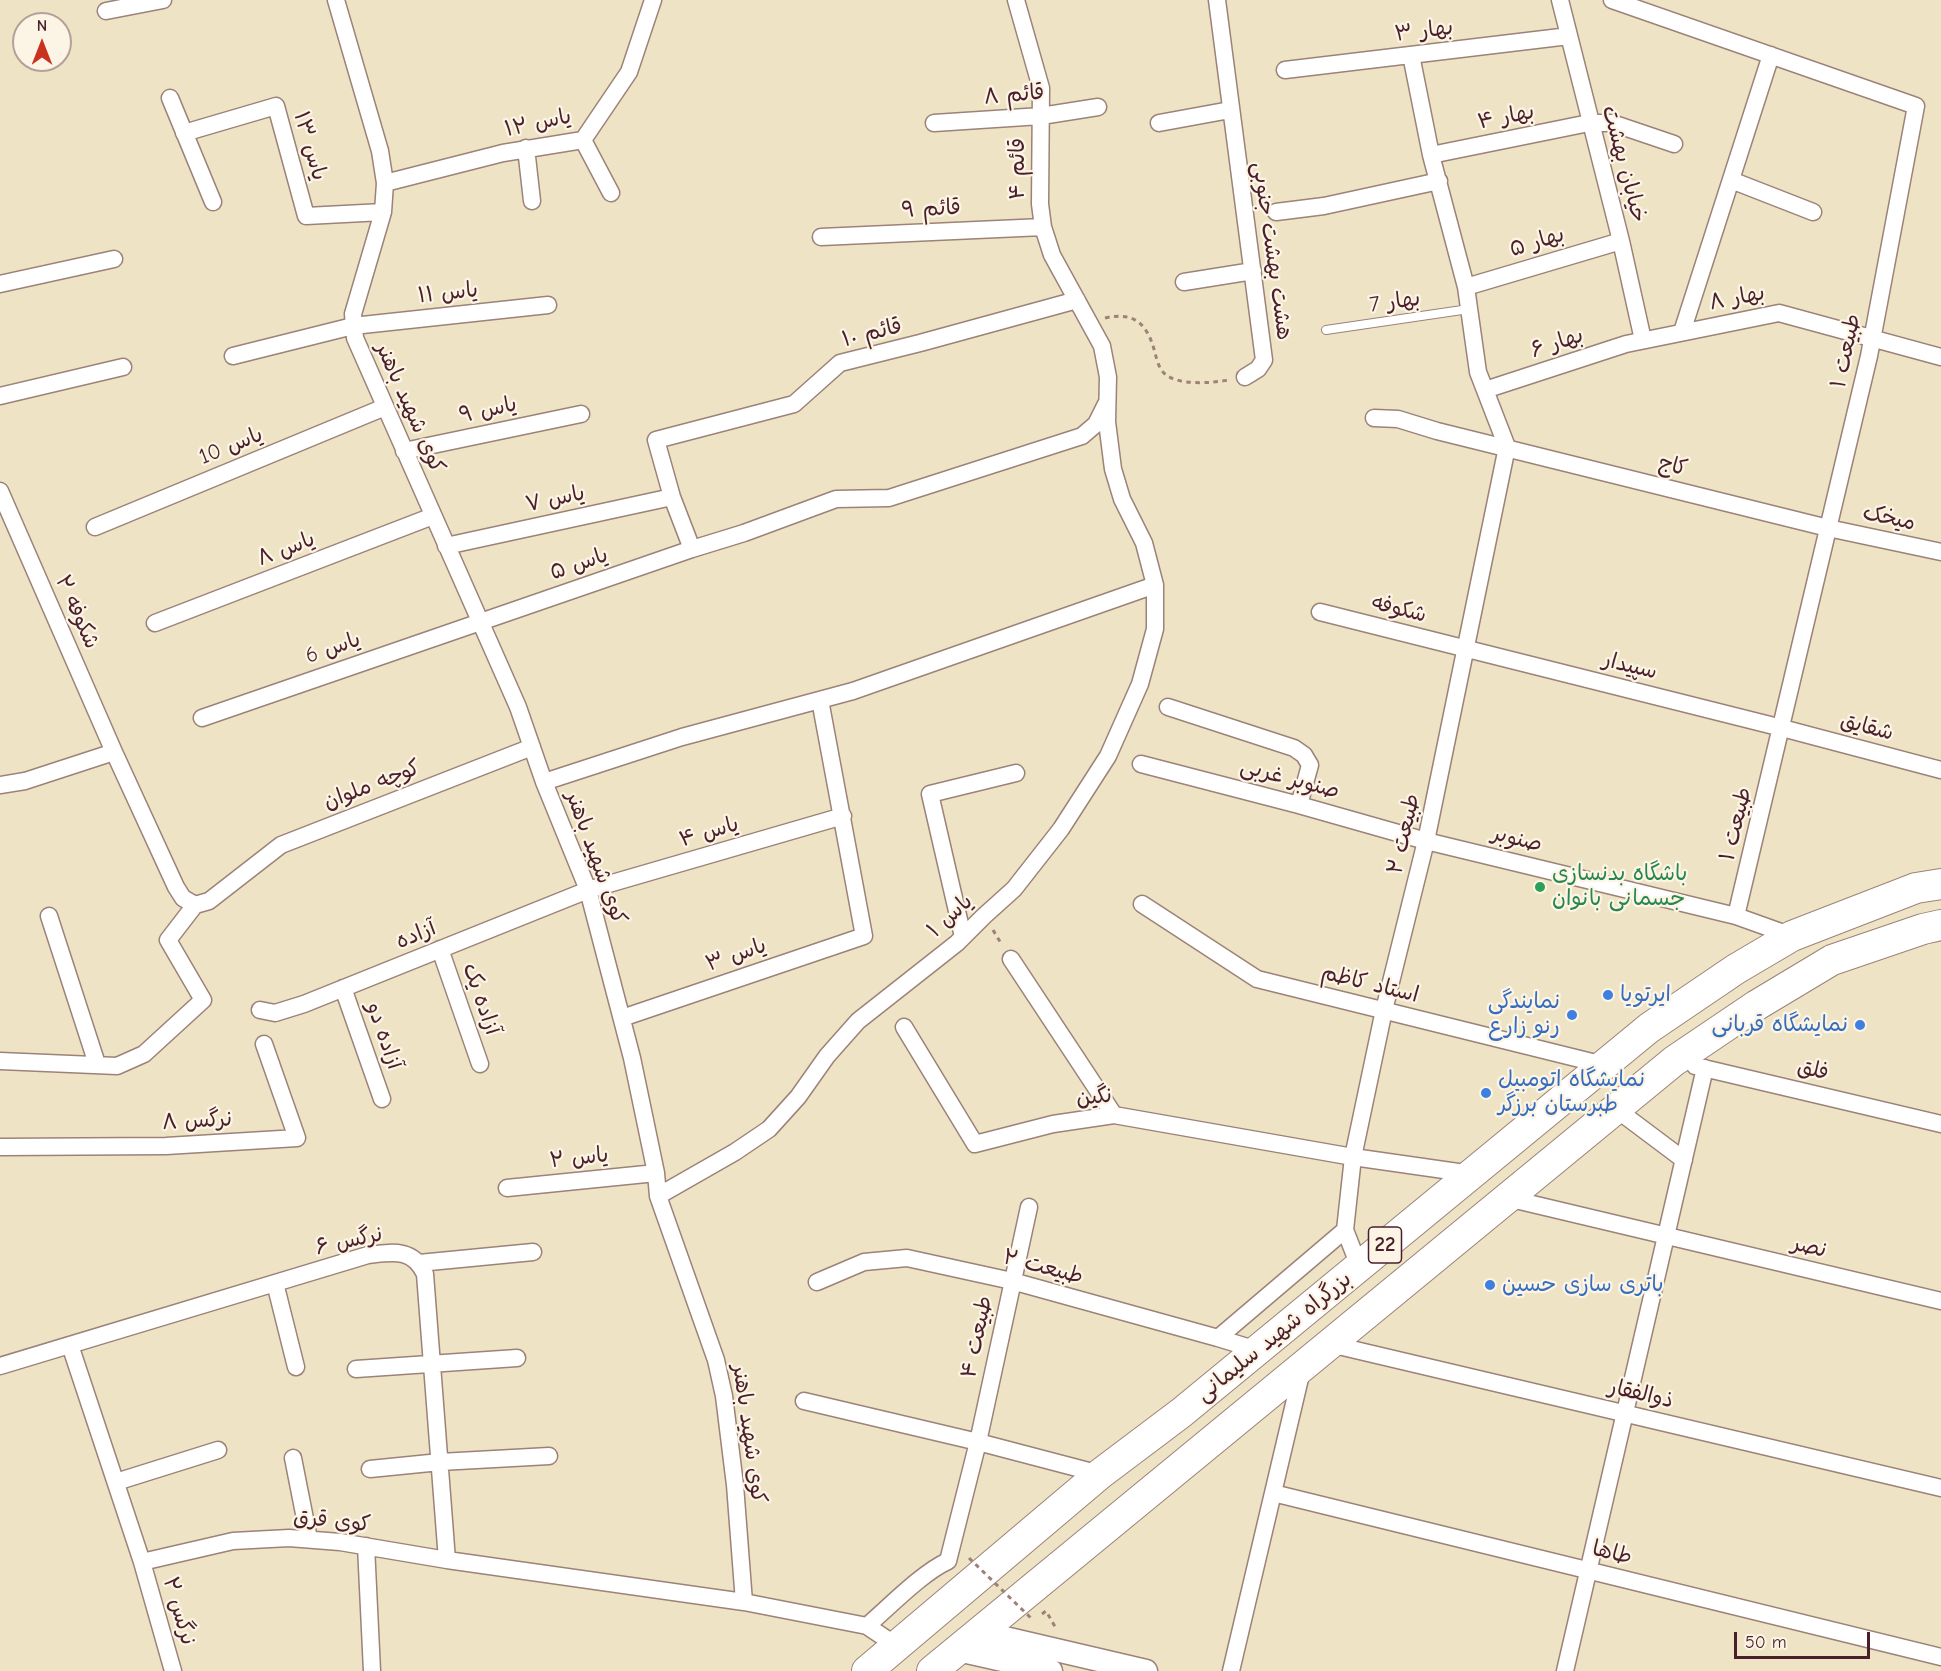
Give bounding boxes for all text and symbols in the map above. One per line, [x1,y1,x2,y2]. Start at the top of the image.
north arrow [12,12,72,72]
street label: بهار ۳ [1393,14,1455,48]
text: N [37,17,47,35]
street label: قائم ۸ [982,79,1046,111]
street label: بهار ۴ [1475,99,1537,135]
street label: یاس ۱۲ [502,103,574,143]
street label: خیابان بهشت [1596,103,1652,225]
street label: یاس ۱۳ [288,108,332,184]
street label: قائم ۴ [1005,138,1031,200]
street label: هشت بهشت جنوبی [1246,160,1298,342]
street label: قائم ۹ [901,194,961,224]
street label: بهار ۵ [1506,221,1568,263]
street label: یاس ۱۱ [417,277,479,309]
street label: بهار ۸ [1707,280,1767,316]
street label: بهار 7 [1368,285,1422,319]
street label: طبیعت ۱ [1825,312,1867,390]
street label: قائم ۱۰ [839,313,905,353]
street label: بهار ۶ [1527,322,1587,364]
street label: کوی شهید باهنر [370,339,450,477]
street label: یاس ۹ [457,391,519,429]
street label: یاس 10 [195,421,267,471]
street label: کاج [1656,450,1690,482]
street label: یاس ۷ [523,480,587,518]
street label: میخک [1860,500,1918,536]
street label: یاس ۸ [253,526,319,572]
street label: یاس ۵ [546,542,612,586]
street label: شکوفه ۲ [49,571,105,653]
street label: شکوفه [1369,589,1429,629]
street label: یاس 6 [302,626,364,670]
street label: سپیدار [1600,647,1660,685]
street label: شقایق [1837,707,1897,747]
street label: صنوبر غربی [1238,753,1342,805]
street label: کوچه ملوان [320,754,424,816]
street label: طبیعت ۱ [1714,784,1758,864]
street label: کوی شهید باهنر [560,788,632,928]
street label: طبیعت ۲ [1382,791,1426,877]
street label: یاس ۴ [676,811,742,853]
street label: صنوبر [1489,820,1545,858]
place label: باشگاه بدنسازی جسمانی بانوان [1552,861,1687,912]
marker: باشگاه بدنسازی جسمانی بانوان [1533,880,1547,894]
street label: یاس ۱ [922,889,978,943]
street label: آزاده [392,915,440,955]
street label: یاس ۳ [702,932,770,978]
street label: استاد کاظم [1319,959,1421,1009]
street label: آزاده یک [456,960,506,1038]
place label: ایرتویا [1620,982,1671,1008]
marker: ایرتویا [1601,988,1615,1002]
place label: نمایندگی رنو زارع [1488,989,1560,1040]
street label: آزاده دو [360,999,408,1073]
marker: نمایندگی رنو زارع [1565,1008,1579,1022]
place label: نمایشگاه قربانی [1712,1012,1848,1038]
marker: نمایشگاه قربانی [1853,1018,1867,1032]
street label: فلق [1795,1054,1831,1086]
place label: نمایشگاه اتومبیل طبرستان برزگر [1498,1067,1645,1118]
street label: نگین [1075,1082,1113,1112]
marker: نمایشگاه اتومبیل طبرستان برزگر [1479,1086,1493,1100]
street label: نرگس ۸ [161,1106,233,1136]
street label: یاس ۲ [548,1142,610,1174]
street label: نرگس ۶ [313,1221,385,1261]
road number: 22 [1368,1227,1402,1263]
street label: نصر [1789,1230,1829,1264]
street label: طبیعت ٣ [1000,1244,1086,1290]
street label: بزرگراه شهید سلیمانی [1191,1266,1357,1408]
place label: باتری سازی حسین [1502,1272,1664,1298]
marker: باتری سازی حسین [1483,1278,1497,1292]
street label: طبیعت ۴ [955,1293,999,1381]
street label: کوی شهید باهنر [726,1363,772,1505]
street label: ذوالفقار [1606,1374,1676,1414]
street label: کوی قرق [292,1504,372,1538]
street label: طاها [1589,1535,1635,1571]
street label: نرگس ۲ [157,1574,201,1648]
scale bar [1737,1620,1874,1658]
text: 50 m [1745,1632,1787,1653]

